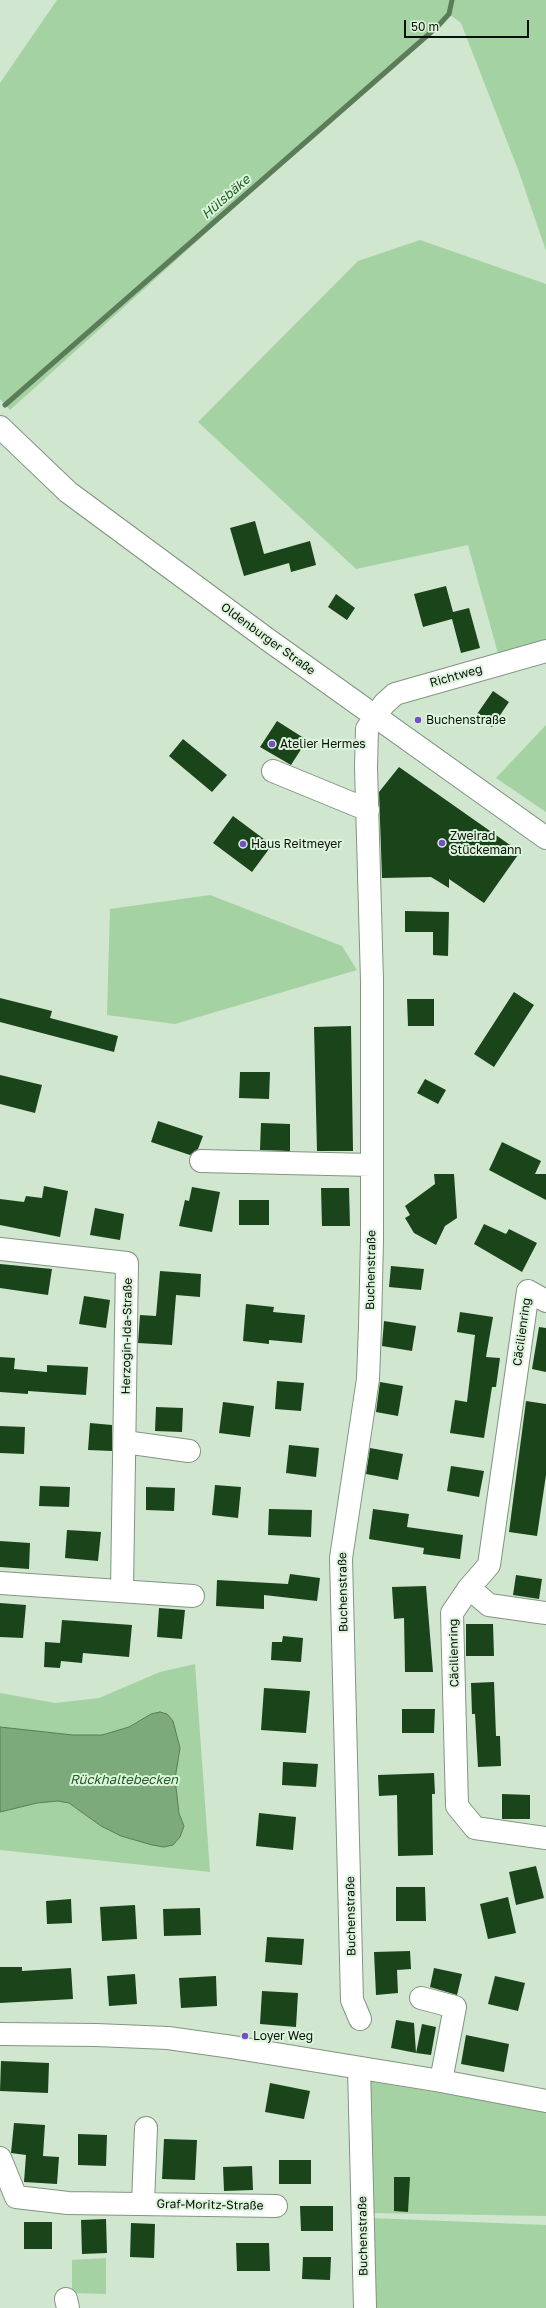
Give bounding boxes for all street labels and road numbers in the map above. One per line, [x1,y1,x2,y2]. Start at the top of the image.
street label: Oldenburger Straße [218,600,318,678]
street label: Richtweg [428,662,484,690]
street label: Buchenstraße [363,1230,379,1310]
street label: Herzogin-Ida-Straße [119,1278,135,1394]
street label: Cäcilienring [510,1297,534,1367]
street label: Buchenstraße [335,1552,351,1632]
street label: Cäcilienring [446,1619,462,1687]
street label: Buchenstraße [343,1876,359,1956]
street label: Buchenstraße [355,2196,371,2276]
street label: Graf-Moritz-Straße [156,2197,264,2213]

